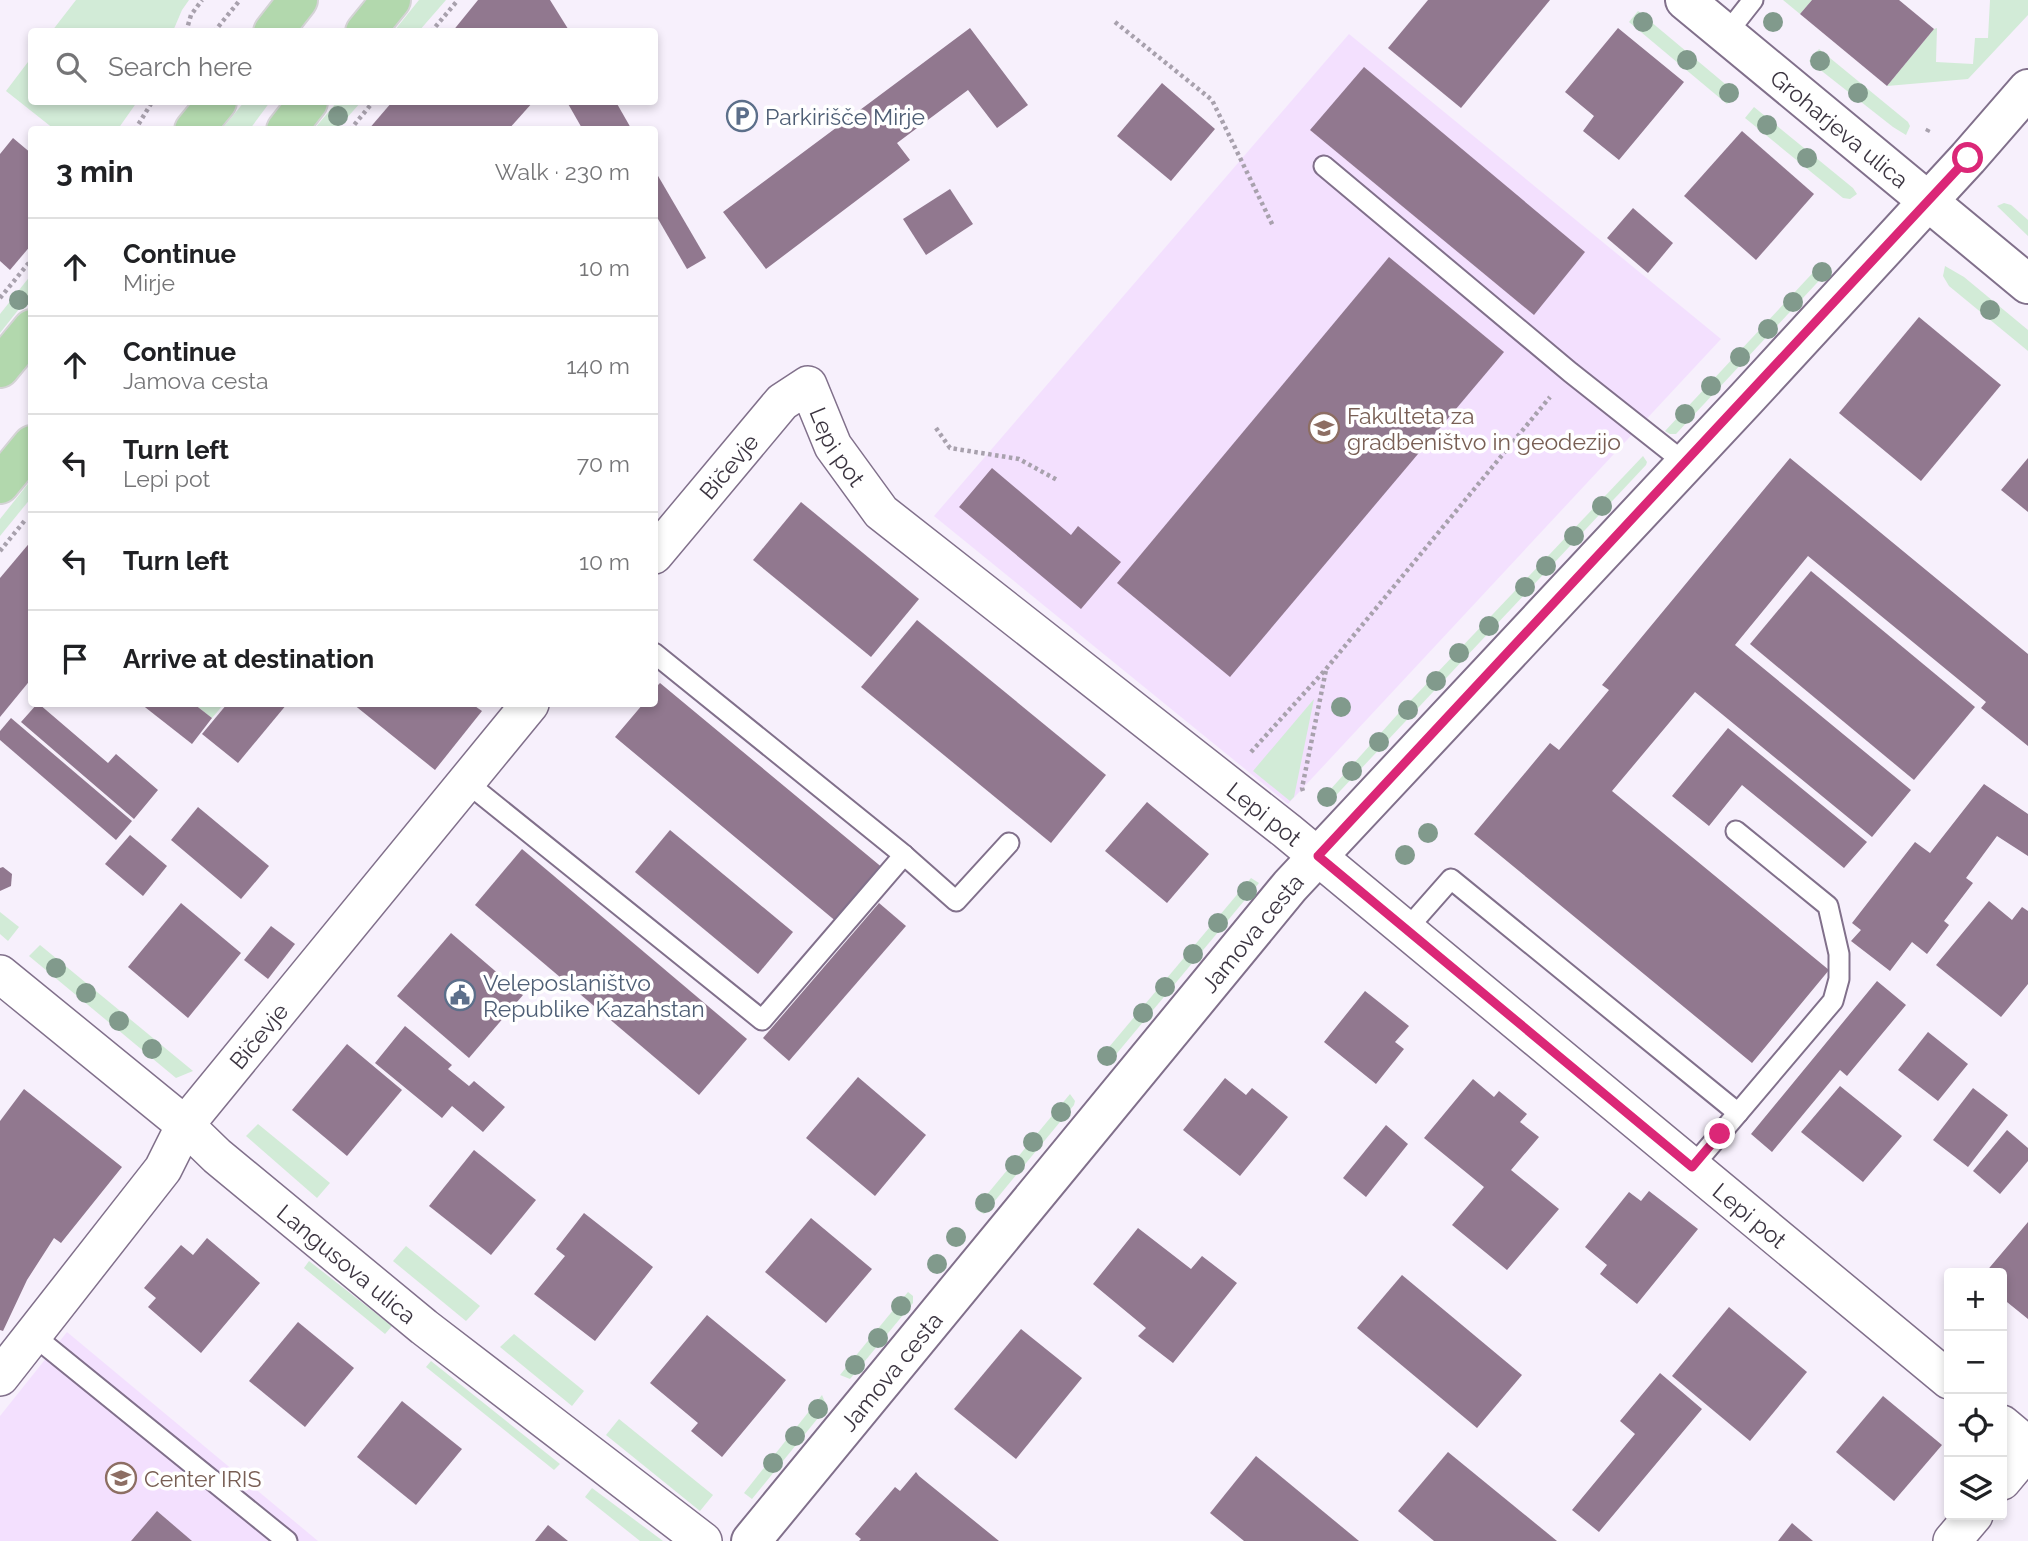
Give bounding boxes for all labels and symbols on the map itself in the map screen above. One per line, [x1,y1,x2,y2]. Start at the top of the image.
street label: Groharjeva ulica [1765,63,1914,193]
parking icon: Parkirišče Mirje [725,99,759,133]
place label: Parkirišče Mirje [765,103,925,130]
route start [1952,142,1983,173]
place label: Fakulteta za gradbeništvo in geodezijo [1347,402,1621,455]
street label: Lepi pot [805,403,871,491]
school or university icon: Fakulteta za gradbeništvo in geodezijo [1307,411,1341,445]
street label: Bičevje [693,428,763,504]
street label: Lepi pot [1222,776,1308,851]
street label: Jamova cesta [1195,868,1308,997]
place label: Veleposlaništvo Republike Kazahstan [483,969,705,1022]
public building icon: Veleposlaništvo Republike Kazahstan [443,978,477,1012]
street label: Bičevje [223,997,293,1074]
route end [1704,1118,1735,1149]
street label: Lepi pot [1708,1177,1792,1253]
street label: Langusova ulica [272,1198,422,1329]
street label: Jamova cesta [834,1306,947,1436]
school or university icon: Center IRIS [104,1461,138,1495]
place label: Center IRIS [144,1465,261,1492]

